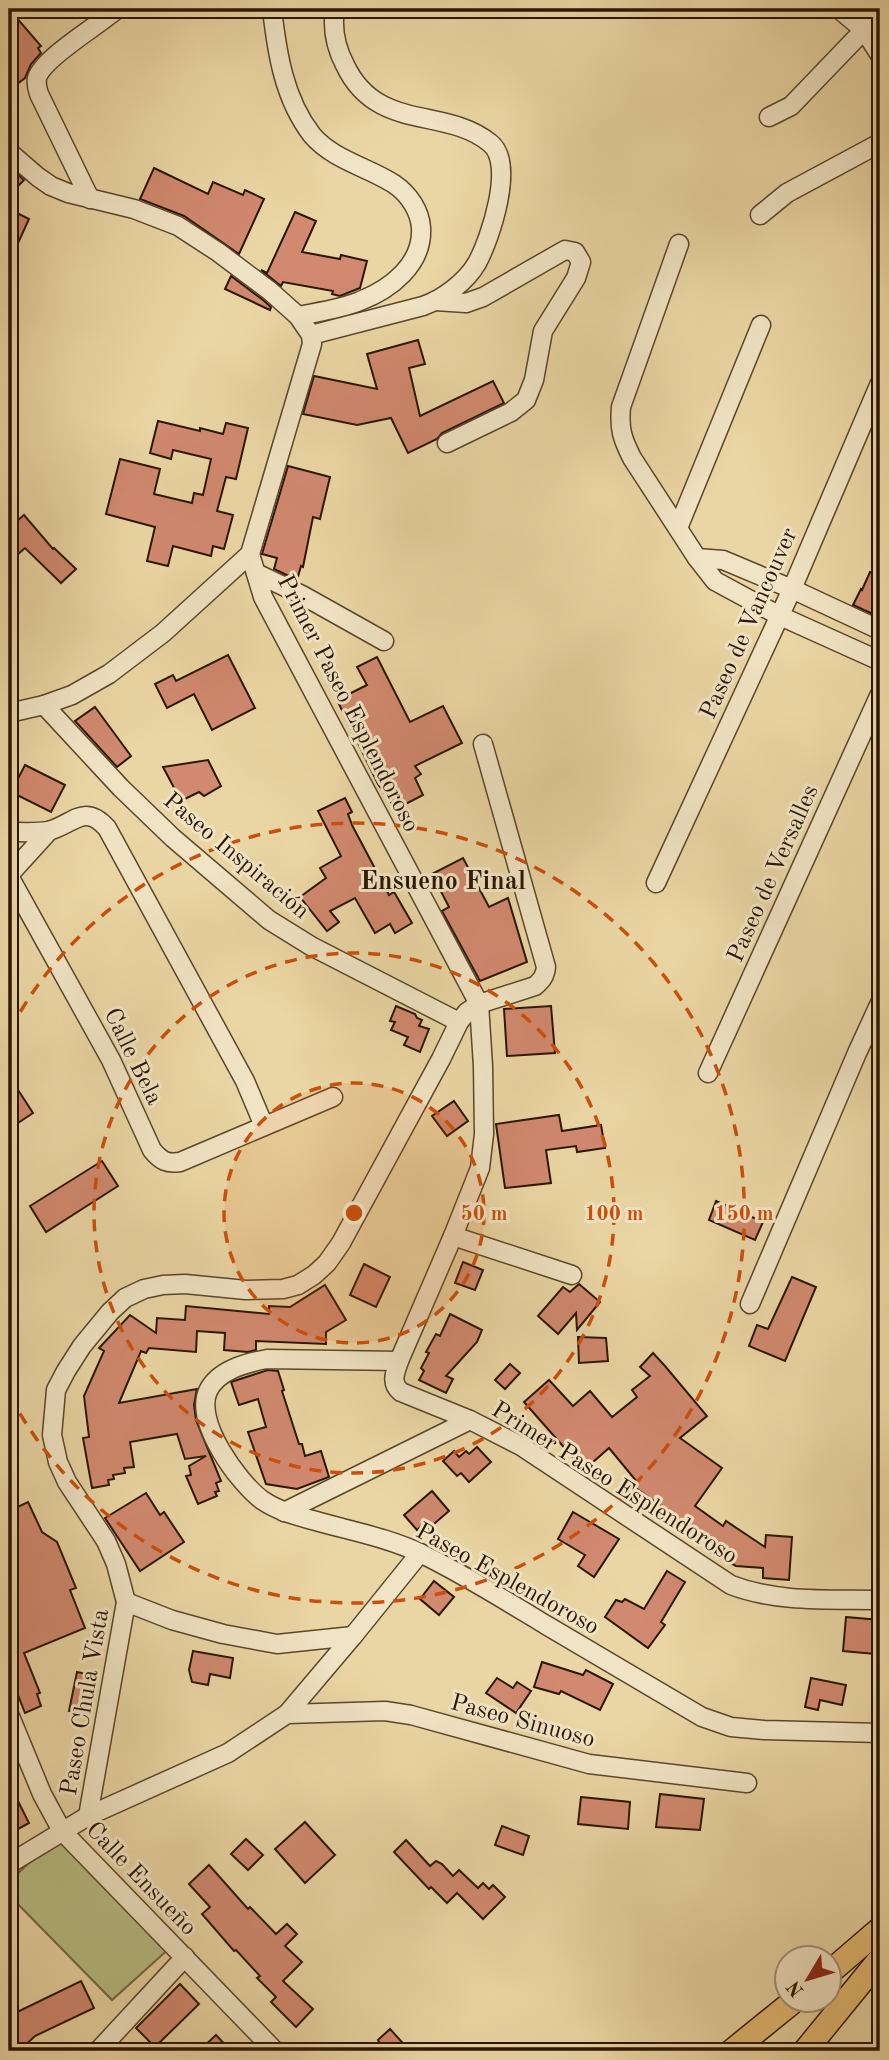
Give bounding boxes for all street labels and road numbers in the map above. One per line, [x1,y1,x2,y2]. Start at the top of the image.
street label: Paseo de Vancouver [697,524,803,723]
street label: Primer Paseo Esplendoroso [272,572,423,836]
street label: Paseo de Versalles [724,782,824,966]
street label: Paseo Inspiración [158,789,313,924]
street label: Calle Bela [98,1005,166,1109]
street label: Primer Paseo Esplendoroso [487,1398,741,1569]
street label: Paseo Esplendoroso [411,1519,603,1640]
street label: Paseo Chula Vista [58,1607,114,1797]
street label: Paseo Sinuoso [448,1691,597,1753]
street label: Calle Ensueño [81,1818,200,1941]

